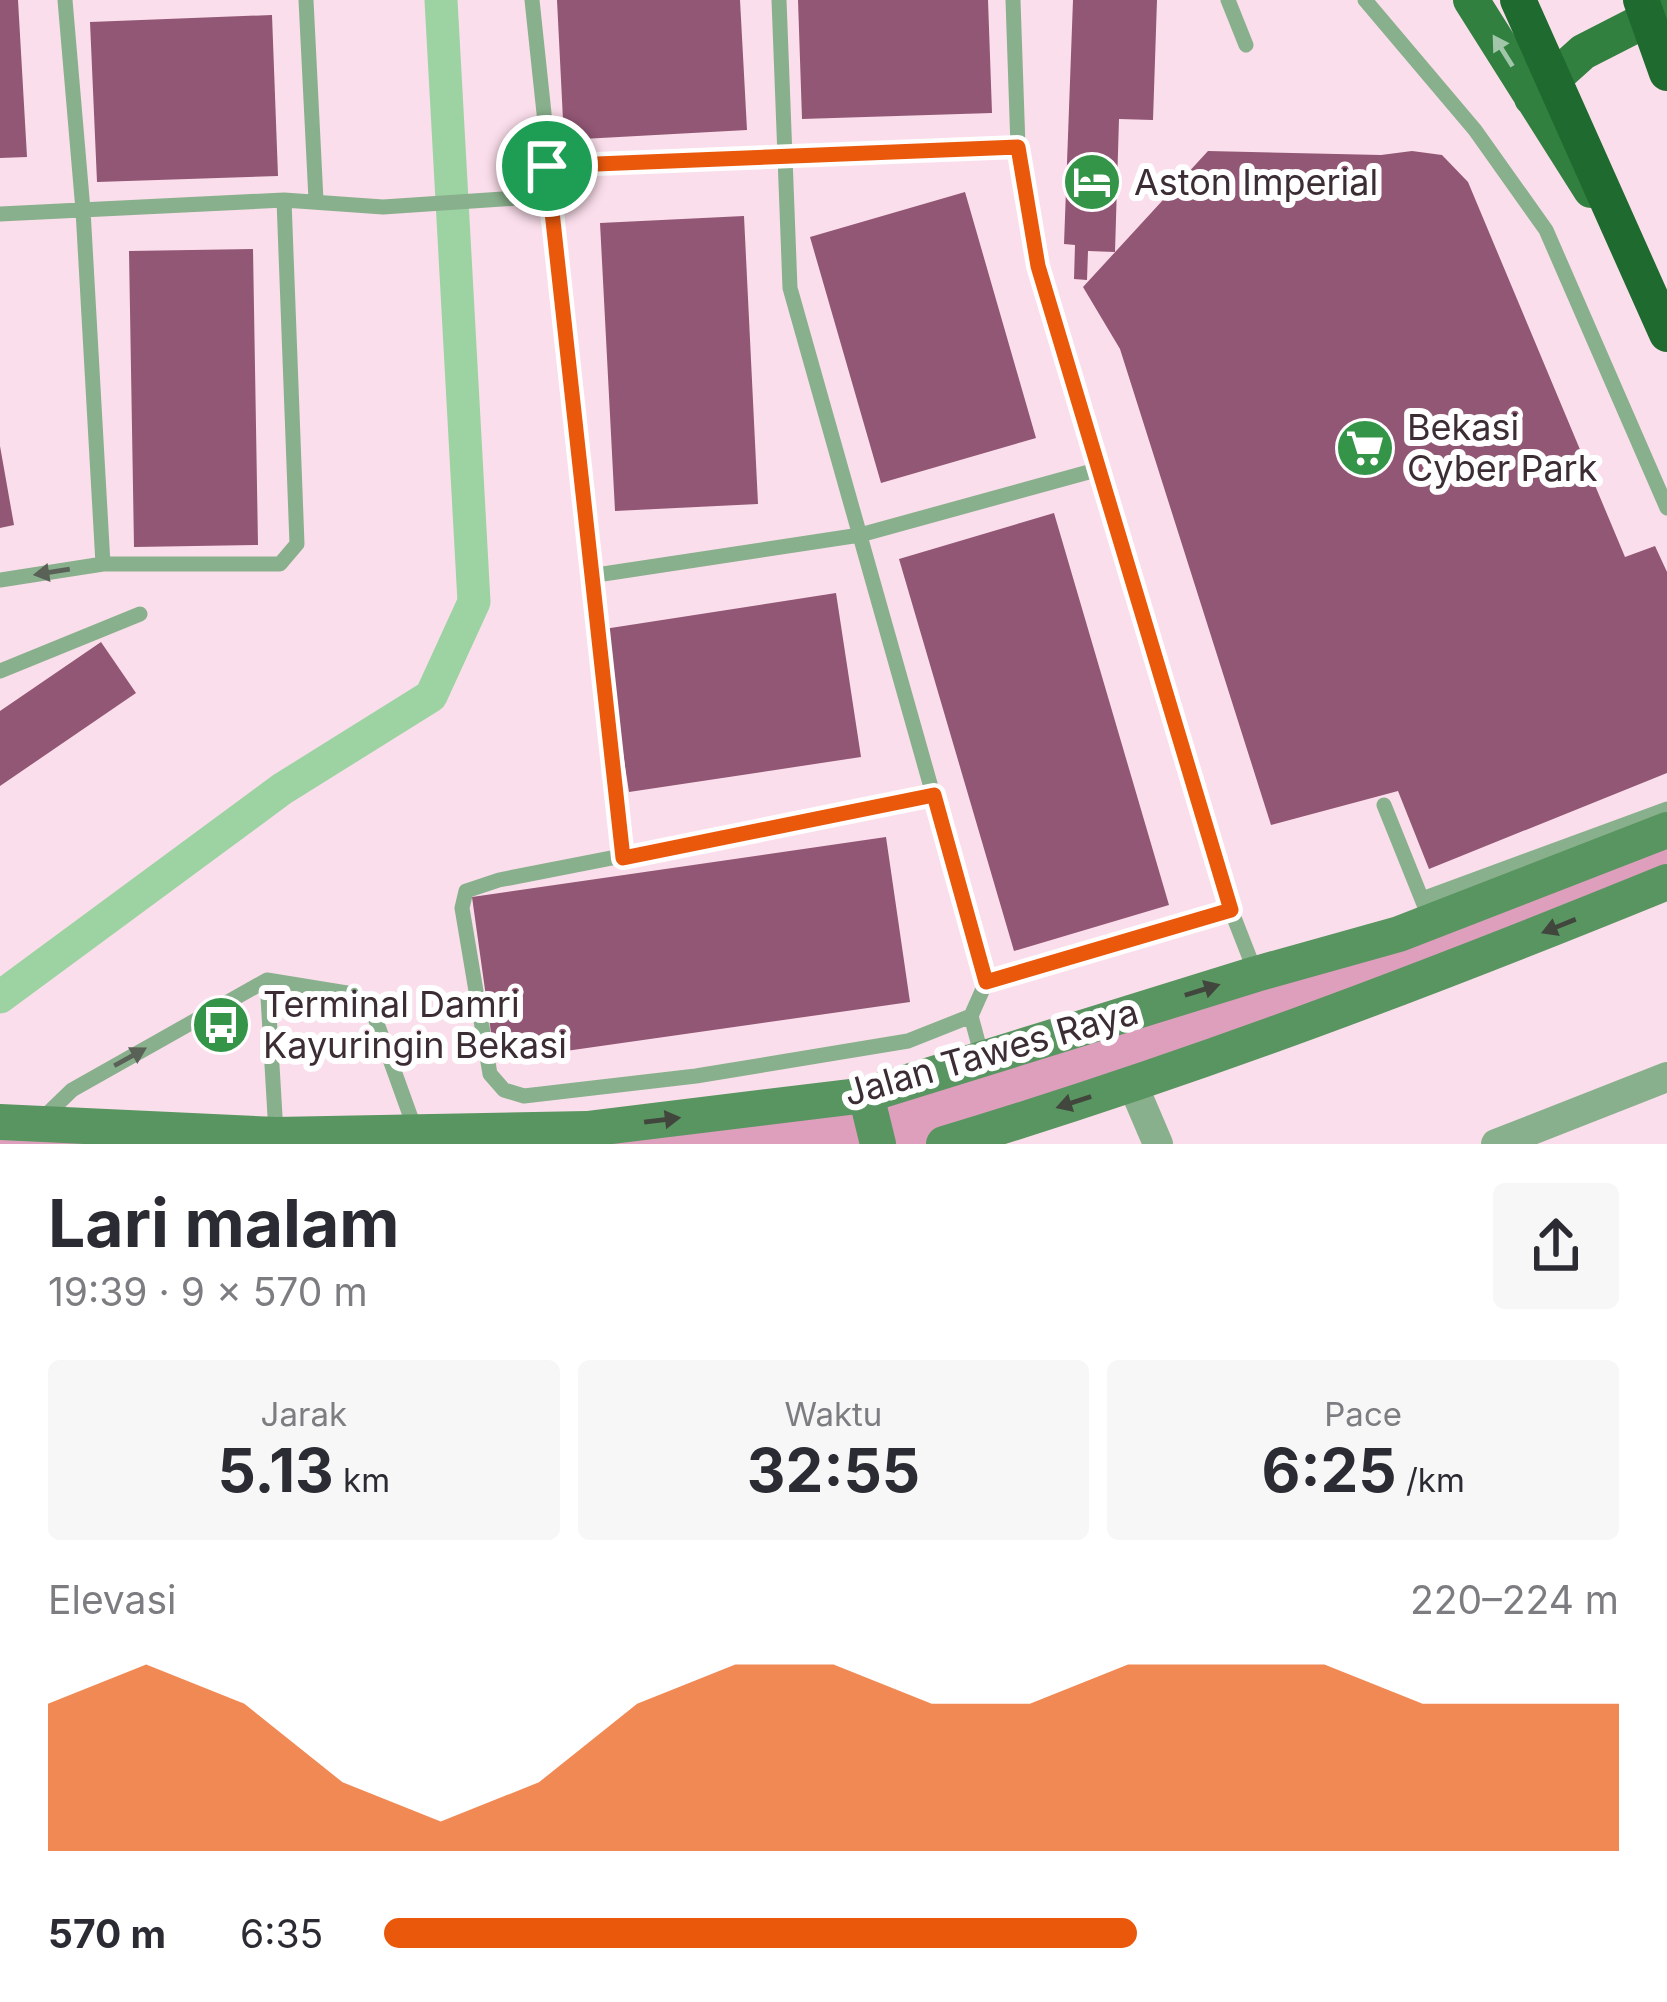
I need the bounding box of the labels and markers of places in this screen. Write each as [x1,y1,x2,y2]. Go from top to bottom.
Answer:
pin [496,115,598,217]
hotel icon: Aston Imperial [1061,151,1123,213]
place label: Aston Imperial [1134,160,1378,204]
place label: Bekasi Cyber Park [1407,405,1598,490]
supermarket icon: Bekasi Cyber Park [1334,417,1396,479]
place label: Terminal Damri Kayuringin Bekasi [263,982,567,1067]
bus stop icon: Terminal Damri Kayuringin Bekasi [190,994,252,1056]

